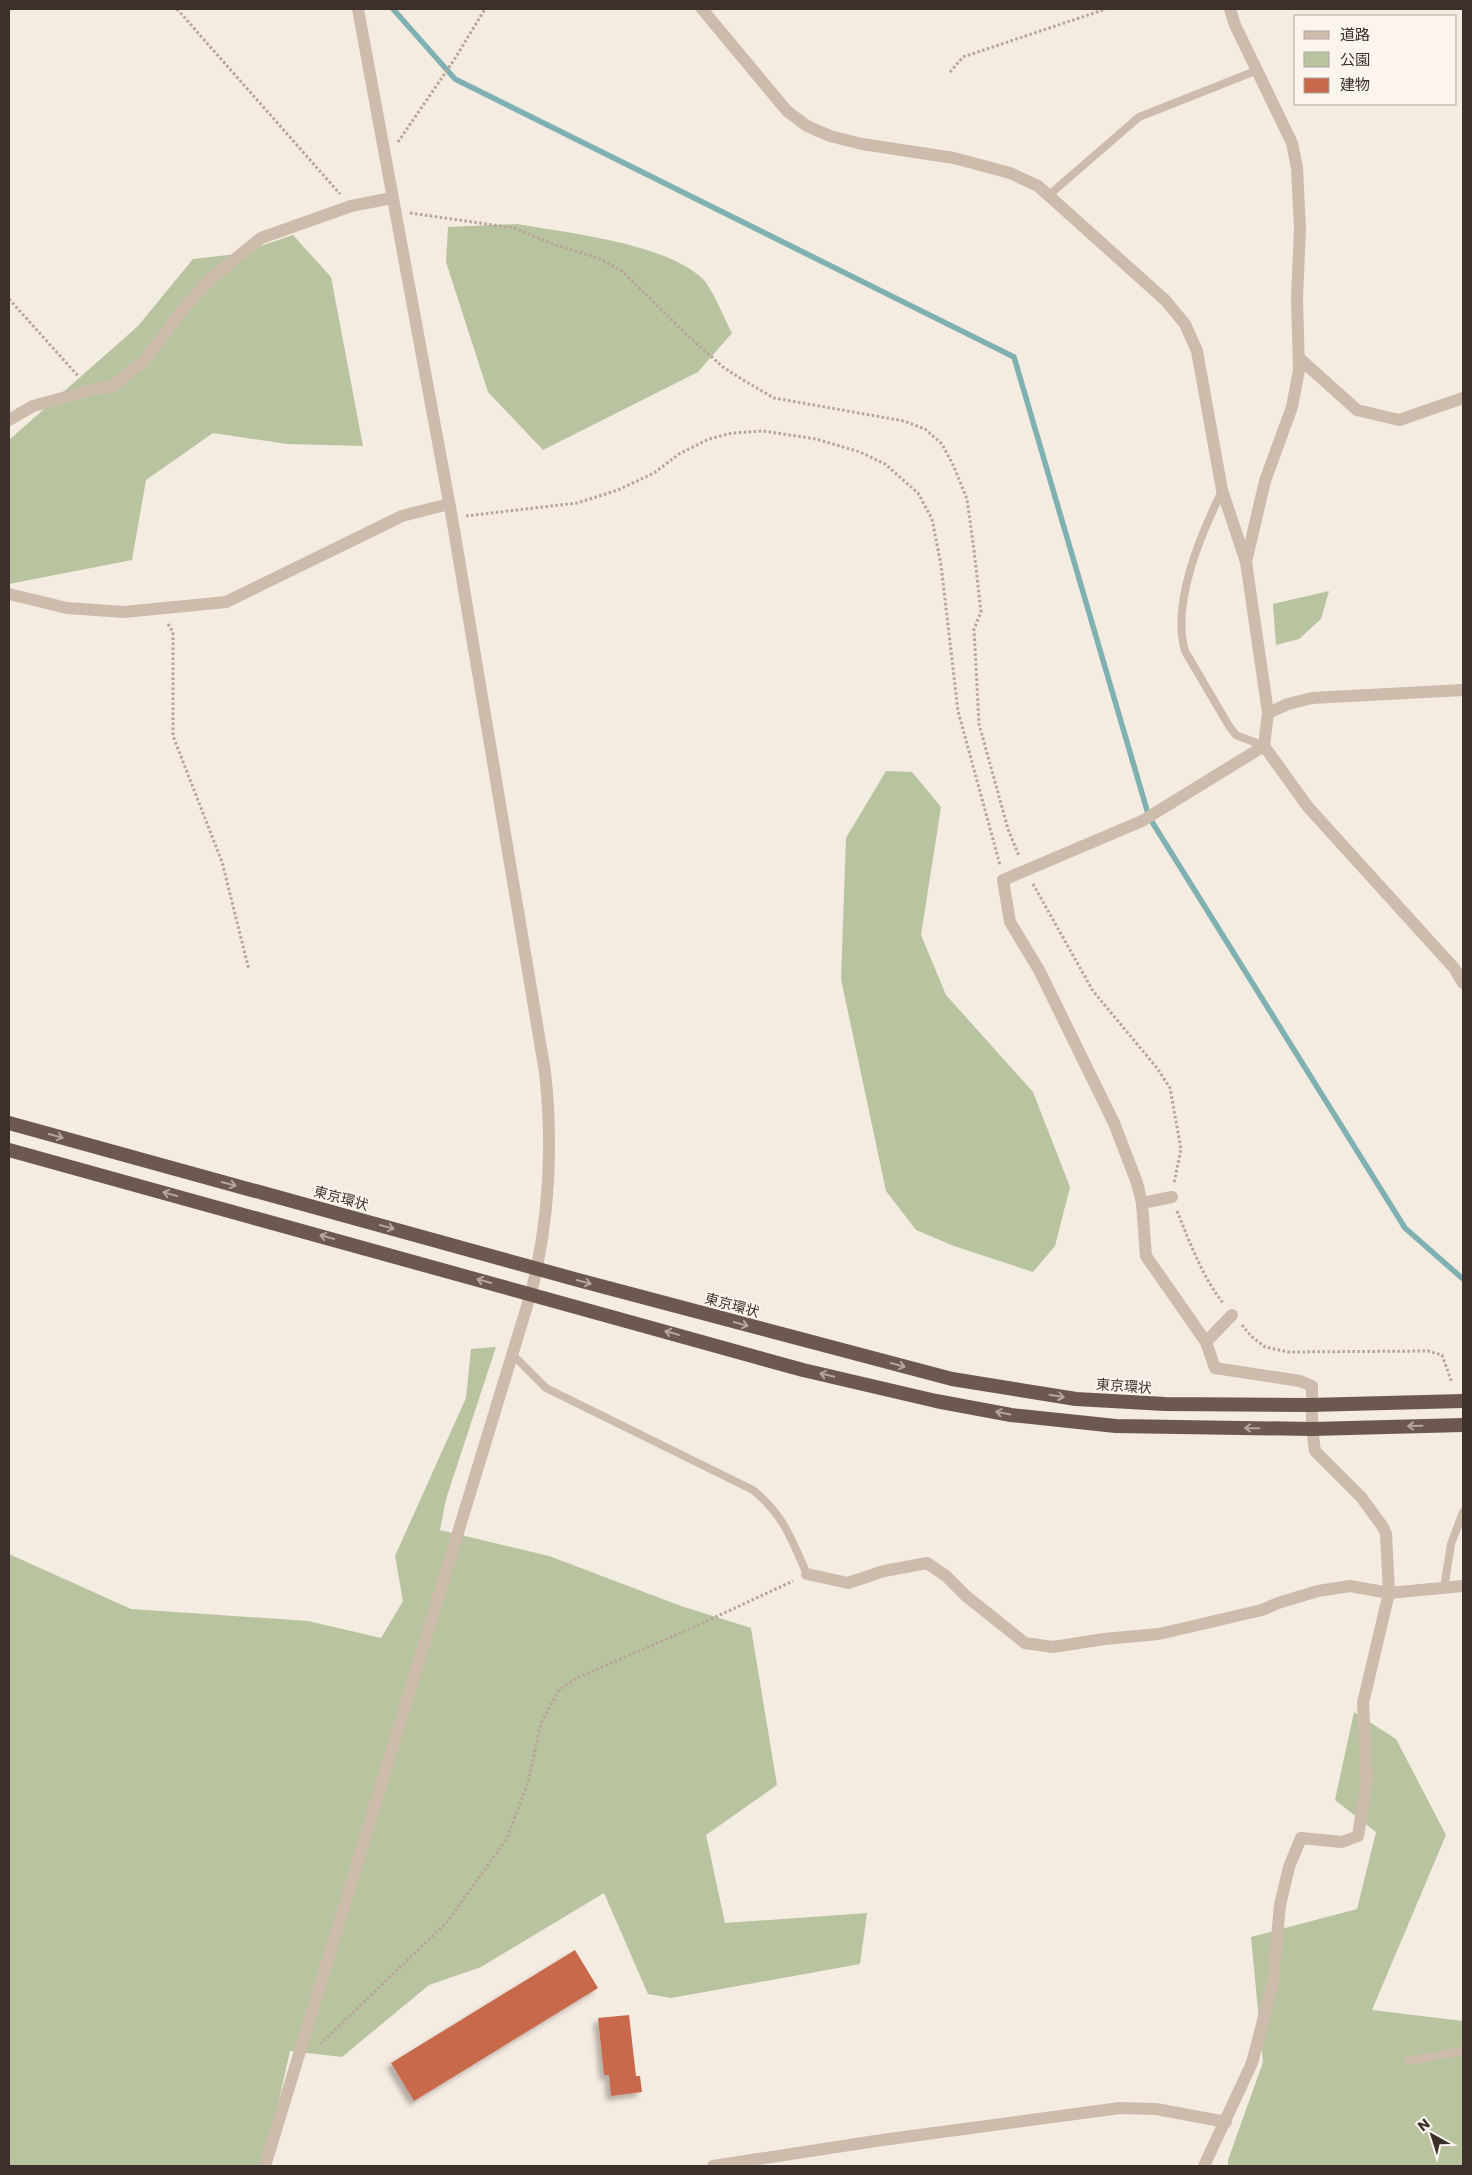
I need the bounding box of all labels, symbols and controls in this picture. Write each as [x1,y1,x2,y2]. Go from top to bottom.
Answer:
legend [1294,15,1457,105]
text: 道路 [1340,24,1370,45]
text: 公園 [1340,49,1370,70]
text: 建物 [1340,74,1370,95]
one-way arrow [47,1132,63,1142]
one-way arrow [221,1180,237,1189]
street label: 東京環状 [311,1181,371,1215]
one-way arrow [163,1189,179,1198]
one-way arrow [379,1223,395,1233]
one-way arrow [319,1232,335,1241]
one-way arrow [476,1275,492,1285]
one-way arrow [576,1277,592,1287]
street label: 東京環状 [702,1288,762,1322]
one-way arrow [732,1320,748,1329]
one-way arrow [664,1328,680,1337]
one-way arrow [890,1361,906,1371]
one-way arrow [819,1370,835,1379]
street label: 東京環状 [1095,1374,1153,1398]
one-way arrow [1049,1391,1065,1401]
one-way arrow [995,1408,1011,1418]
one-way arrow [1407,1421,1423,1431]
one-way arrow [1244,1423,1260,1433]
north arrow [1407,2110,1457,2160]
text: N [1413,2114,1434,2136]

